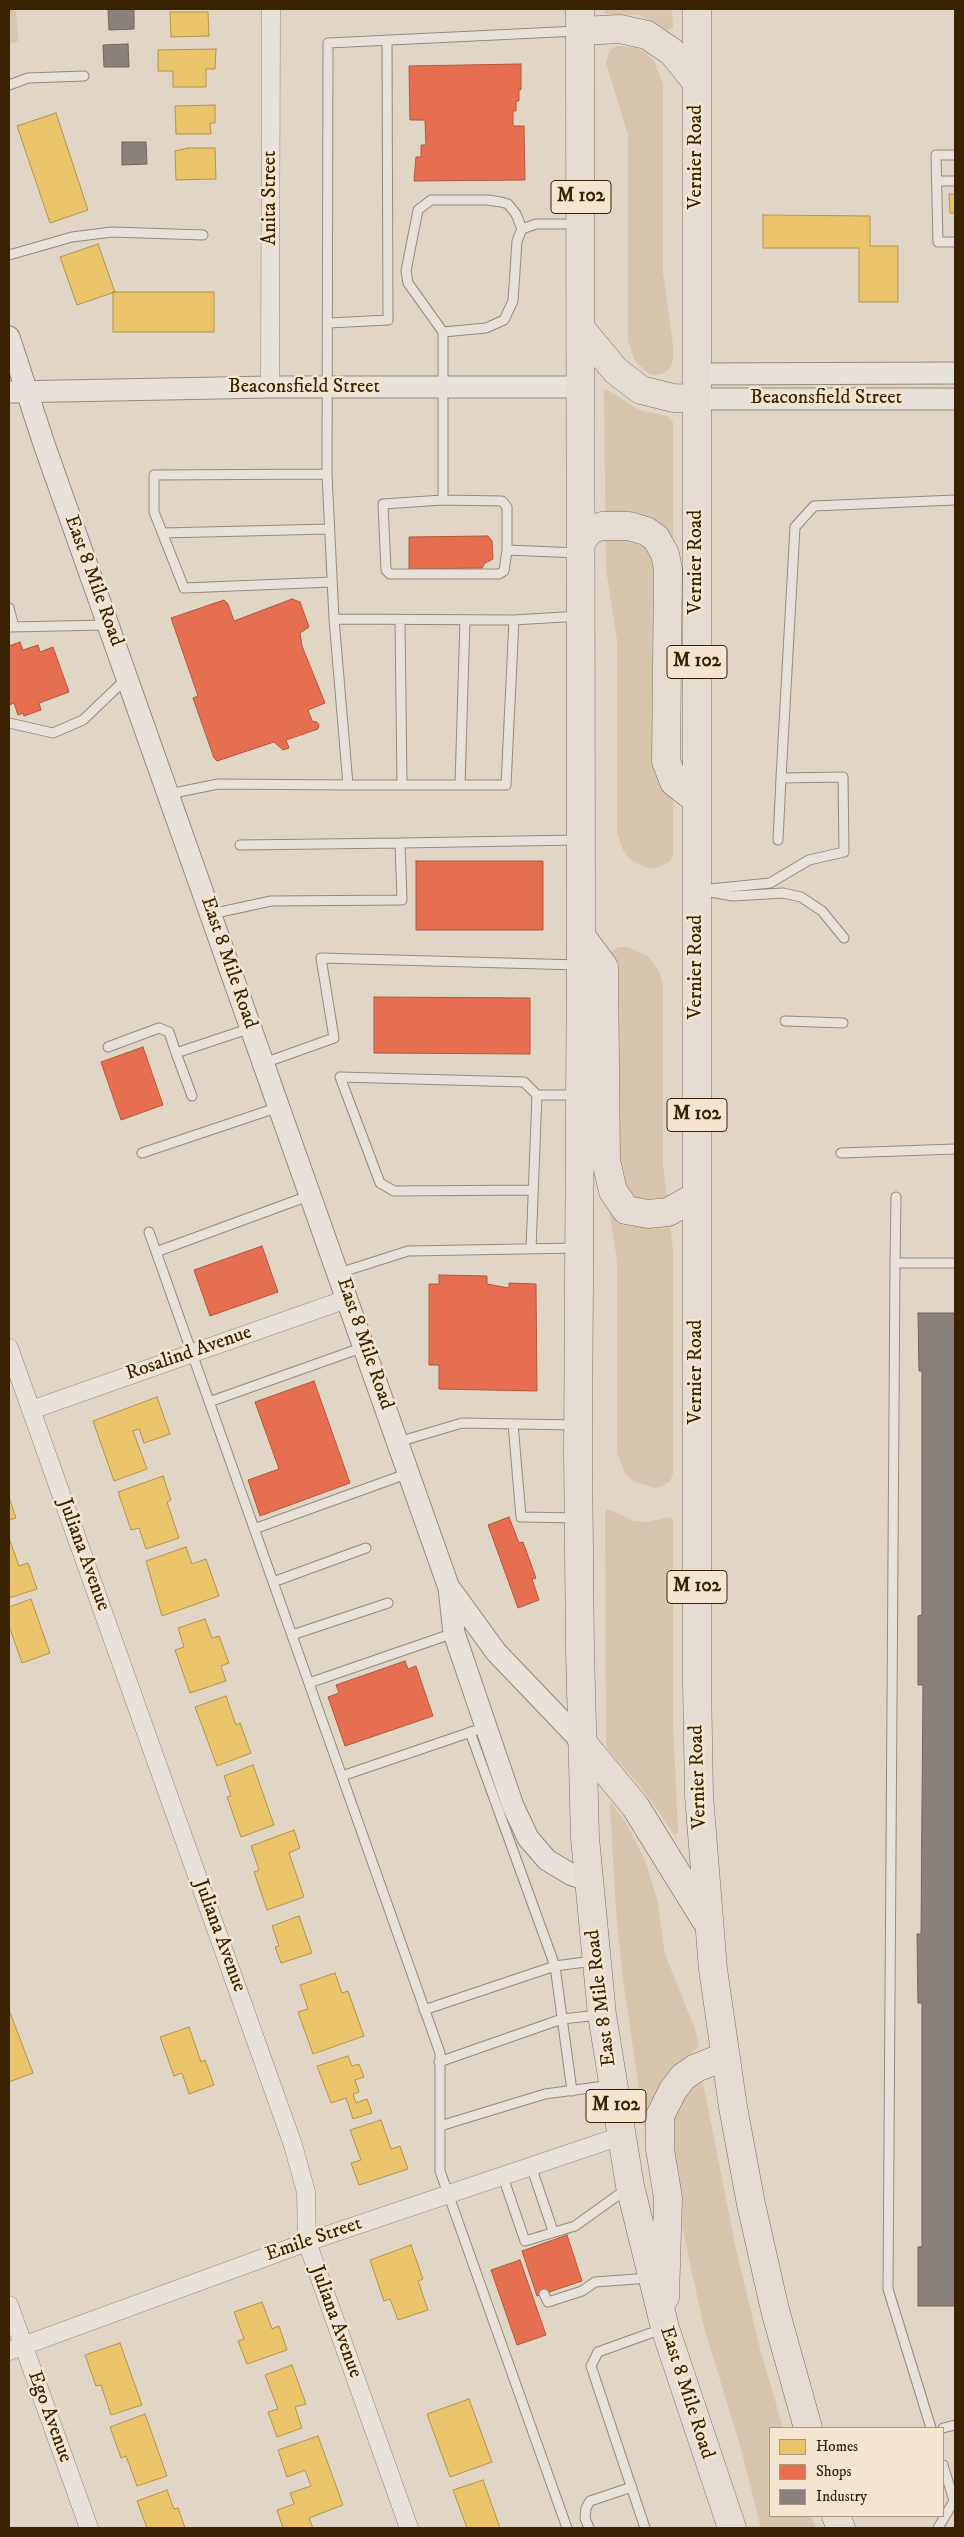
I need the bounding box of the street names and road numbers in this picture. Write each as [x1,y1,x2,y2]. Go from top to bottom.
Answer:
street label: Vernier Road [685,105,709,209]
street label: Anita Street [259,151,283,245]
road number: M 102 [551,180,611,213]
street label: Beaconsfield Street [228,376,380,400]
street label: Beaconsfield Street [750,387,902,411]
street label: Vernier Road [685,510,709,614]
street label: East 8 Mile Road [58,512,128,650]
road number: M 102 [667,646,727,679]
street label: East 8 Mile Road [194,894,262,1032]
street label: Vernier Road [685,915,709,1019]
road number: M 102 [667,1098,727,1132]
street label: East 8 Mile Road [330,1275,398,1413]
street label: Vernier Road [685,1320,709,1424]
street label: Rosalind Avenue [123,1321,255,1387]
street label: Juliana Avenue [52,1496,114,1614]
road number: M 102 [667,1570,727,1604]
street label: Vernier Road [685,1724,713,1830]
street label: Juliana Avenue [188,1877,250,1995]
street label: East 8 Mile Road [582,1928,622,2068]
road number: M 102 [586,2090,646,2122]
street label: Emile Street [263,2212,365,2268]
street label: Juliana Avenue [304,2263,366,2381]
street label: East 8 Mile Road [653,2324,719,2462]
street label: Ego Avenue [21,2368,77,2466]

